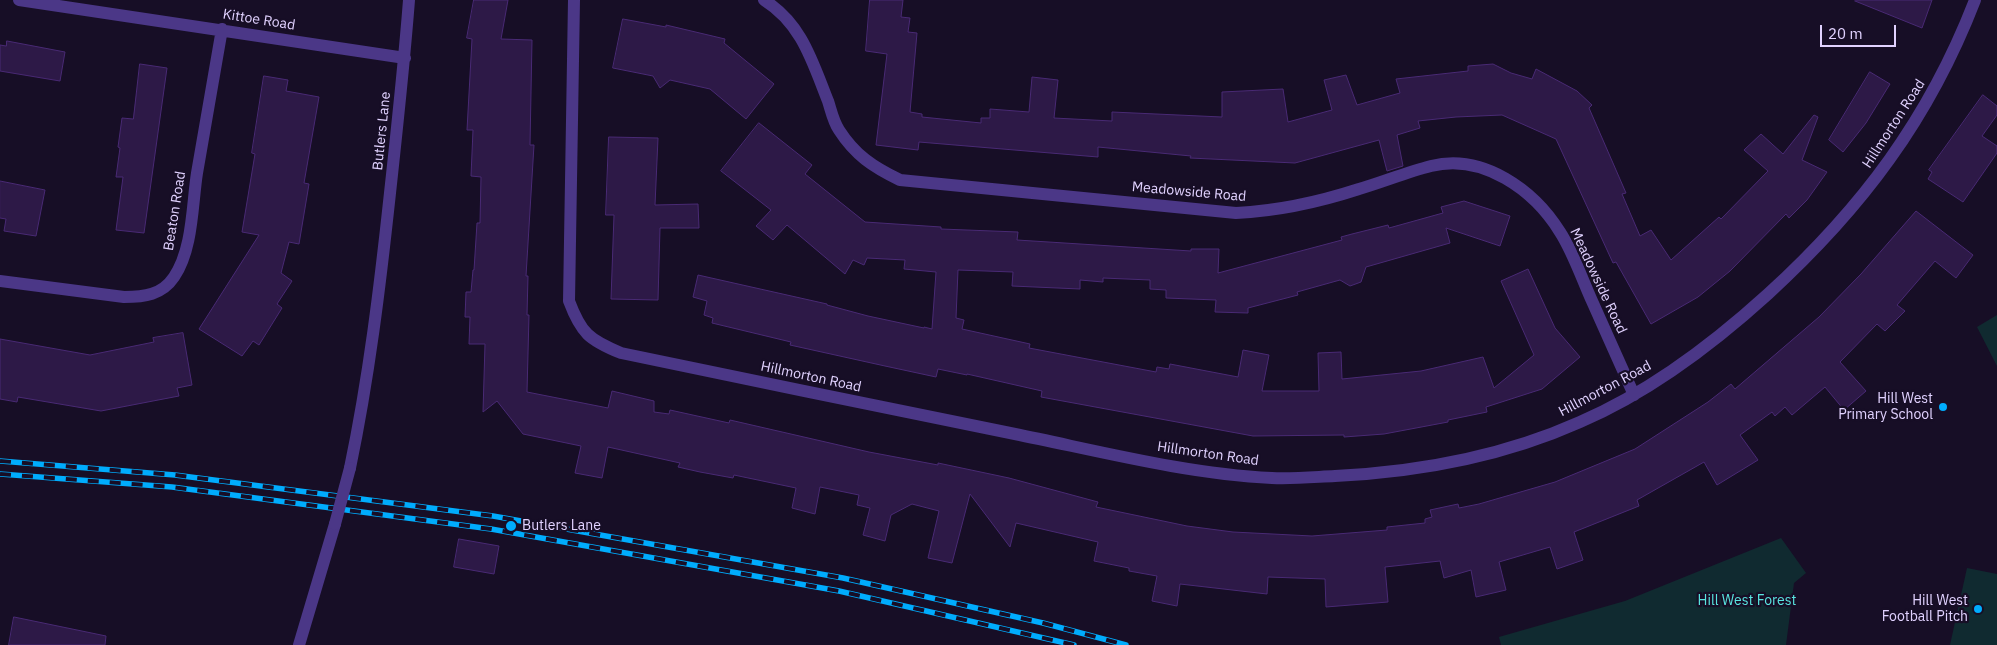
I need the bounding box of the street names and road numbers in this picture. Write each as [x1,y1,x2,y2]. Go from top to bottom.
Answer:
street label: Kittoe Road [222,6,296,34]
street label: Hillmorton Road [1859,77,1929,171]
street label: Butlers Lane [370,91,394,171]
street label: Beaton Road [160,170,190,252]
street label: Meadowside Road [1131,179,1247,205]
street label: Meadowside Road [1566,225,1630,337]
street label: Hillmorton Road [759,358,863,396]
street label: Hillmorton Road [1556,358,1654,420]
street label: Hillmorton Road [1156,439,1260,469]

